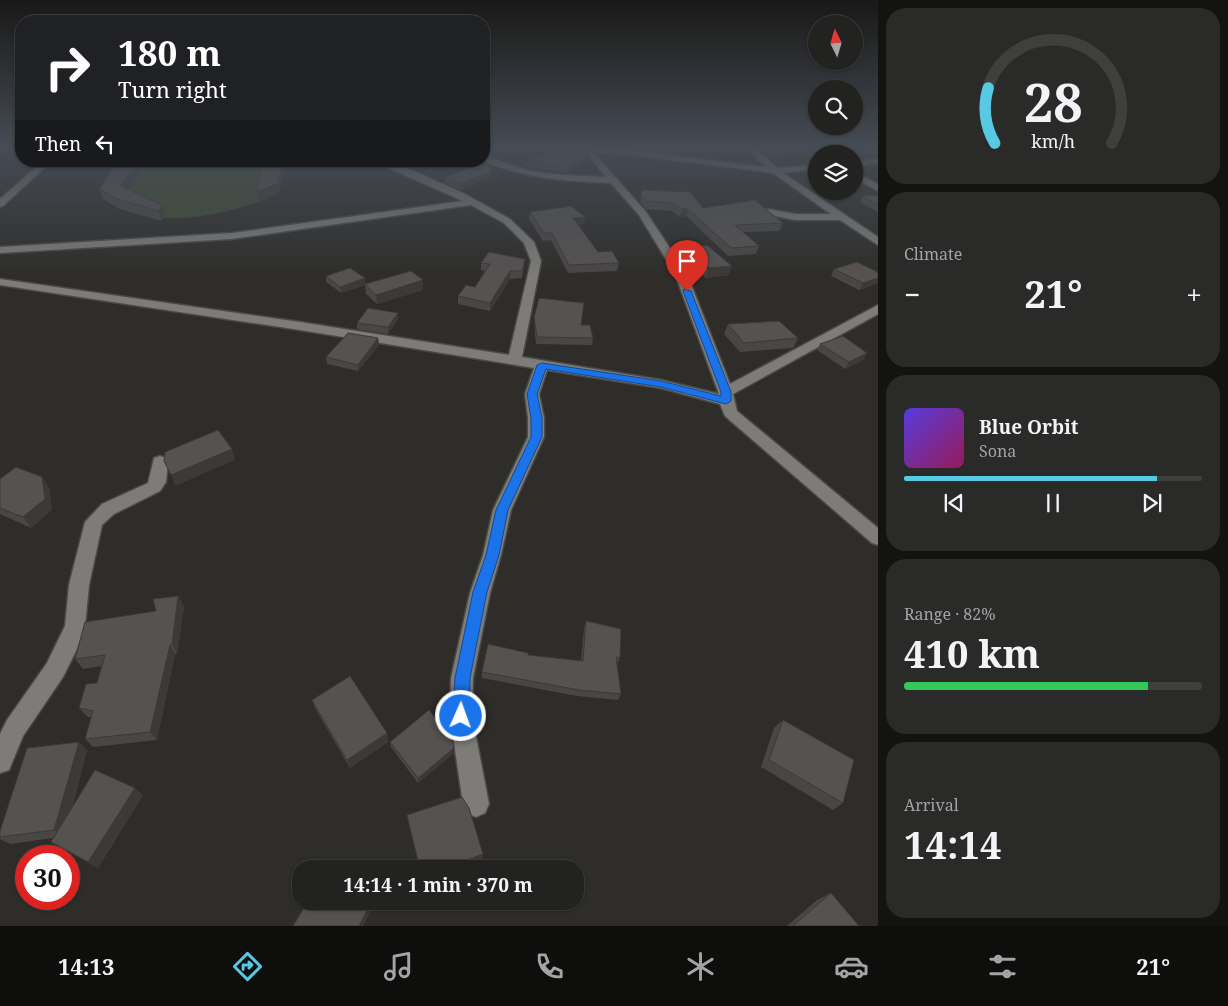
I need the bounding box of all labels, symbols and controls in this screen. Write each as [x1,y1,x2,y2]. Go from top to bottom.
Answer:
north arrow [808,15,862,70]
map controls [808,15,863,200]
text: 180 m [118,29,221,76]
icon: right [35,35,100,100]
text: 28 [1024,66,1082,137]
text: Turn right [118,74,227,104]
button: search [808,80,863,135]
text: km/h [1031,129,1075,153]
icon: left [91,130,119,158]
text: Then [35,131,81,157]
button: layers [808,145,863,200]
pin [666,240,708,291]
text: Climate [904,243,962,265]
icon: arrive [673,247,701,275]
text: 21° [1024,267,1082,319]
text: − [904,275,920,313]
text: + [1186,275,1202,313]
text: Blue Orbit [979,414,1079,440]
text: Sona [979,440,1016,462]
icon: previous [940,489,968,517]
icon: pause [1039,489,1067,517]
icon: next [1138,489,1166,517]
text: Range · 82% [904,603,996,625]
text: 410 km [904,627,1040,679]
position arrow [434,689,486,741]
text: Arrival [904,794,959,816]
text: 14:14 [904,818,1001,870]
speed limit sign: 30 [15,845,80,910]
text: 14:14 · 1 min · 370 m [343,872,533,898]
icon: directions [230,949,265,984]
icon: music [381,949,416,984]
icon: phone [532,949,567,984]
icon: climate [683,949,718,984]
icon: car [834,949,869,984]
icon: filters [985,949,1020,984]
text: 14:13 [58,951,114,981]
text: 21° [1136,951,1170,981]

